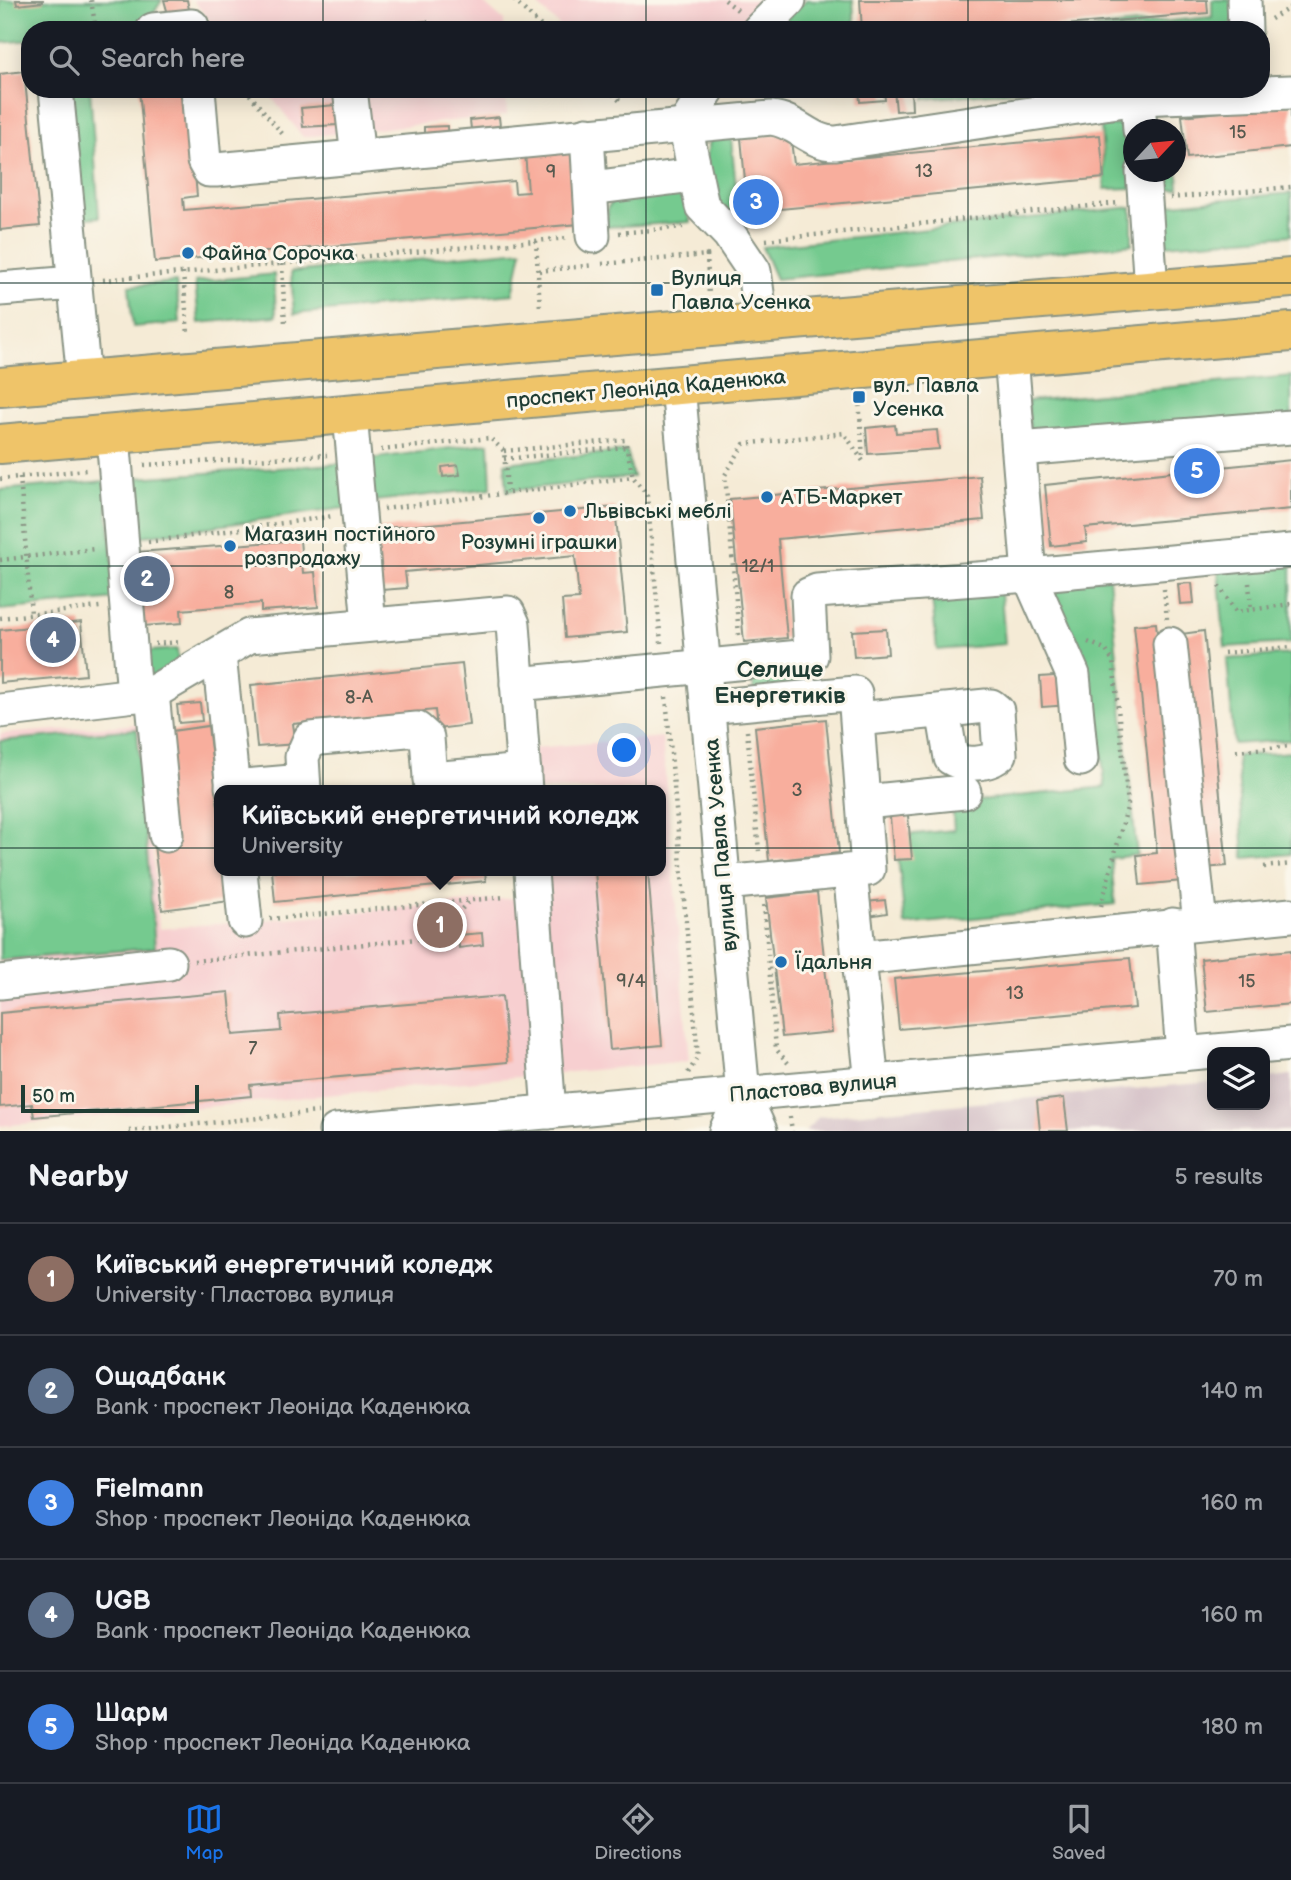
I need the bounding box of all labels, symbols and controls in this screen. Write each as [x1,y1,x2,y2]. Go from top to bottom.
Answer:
search box [21,21,1270,98]
icon: search [45,41,83,79]
text: Search here [101,44,245,75]
north arrow [1123,119,1186,182]
house number: 15 [1229,122,1247,143]
house number: 13 [915,161,933,182]
house number: 9 [546,162,556,183]
pin: 3 [733,176,779,228]
place label: Файна Сорочка [202,241,355,266]
marker: Файна Сорочка [180,245,196,261]
place label: Вулиця Павла Усенка [671,266,812,315]
marker: Вулиця Павла Усенка [649,282,665,298]
street label: проспект Леоніда Каденюка [505,364,788,414]
place label: вул. Павла Усенка [873,373,979,422]
marker: вул. Павла Усенка [851,389,867,405]
pin: 5 [1174,445,1220,497]
place label: АТБ-Маркет [780,485,903,510]
marker: АТБ-Маркет [759,489,775,505]
place label: Львівські меблі [583,499,732,524]
marker: Львівські меблі [562,503,578,519]
marker: Розумні іграшки [531,510,547,526]
place label: Магазин постійного розпродажу [244,522,435,571]
place label: Розумні іграшки [460,530,618,555]
marker: Магазин постійного розпродажу [222,538,238,554]
pin: 2 [124,553,170,605]
house number: 12/1 [742,556,774,577]
house number: 8 [224,582,234,603]
pin: 4 [30,614,76,666]
district label: Селище Енергетиків [714,656,846,710]
house number: 8-А [345,687,373,708]
your location [607,733,641,767]
street label: вулиця Павла Усенка [699,737,743,953]
house number: 3 [791,780,803,801]
popup [214,785,666,876]
text: Київський енергетичний коледж [241,801,639,832]
text: University [241,832,343,860]
pin: 1 [417,899,463,951]
place label: Їдальня [794,950,872,975]
marker: Їдальня [773,954,789,970]
house number: 9/4 [616,971,646,992]
house number: 15 [1238,971,1256,992]
house number: 13 [1006,983,1024,1004]
house number: 7 [249,1038,258,1059]
map controls [1207,1047,1270,1110]
button: layers [1207,1047,1270,1110]
street label: Пластова вулиця [728,1068,898,1108]
scale bar [21,1082,200,1114]
text: 50 m [32,1085,75,1108]
text: Nearby [28,1159,128,1195]
text: 5 results [1175,1163,1263,1191]
text: Київський енергетичний коледж [95,1250,492,1281]
text: 1 [46,1265,56,1293]
text: 70 m [1213,1265,1263,1293]
text: University · Пластова вулиця [95,1281,394,1309]
text: Ощадбанк [95,1362,226,1393]
text: 2 [44,1377,58,1405]
text: 140 m [1201,1377,1263,1405]
text: Bank · проспект Леоніда Каденюка [95,1393,471,1421]
text: Fielmann [95,1474,204,1505]
text: 3 [44,1489,58,1517]
text: 160 m [1201,1489,1263,1517]
text: Shop · проспект Леоніда Каденюка [95,1505,471,1533]
text: UGB [95,1586,151,1617]
text: 4 [44,1601,58,1629]
text: 160 m [1201,1601,1263,1629]
text: Bank · проспект Леоніда Каденюка [95,1617,471,1645]
text: Шарм [95,1698,168,1729]
text: 5 [44,1713,58,1741]
text: 180 m [1202,1713,1263,1741]
text: Shop · проспект Леоніда Каденюка [95,1729,471,1757]
tab: Map [185,1800,224,1865]
tab: Directions [594,1800,682,1865]
tab: Saved [1052,1800,1106,1865]

